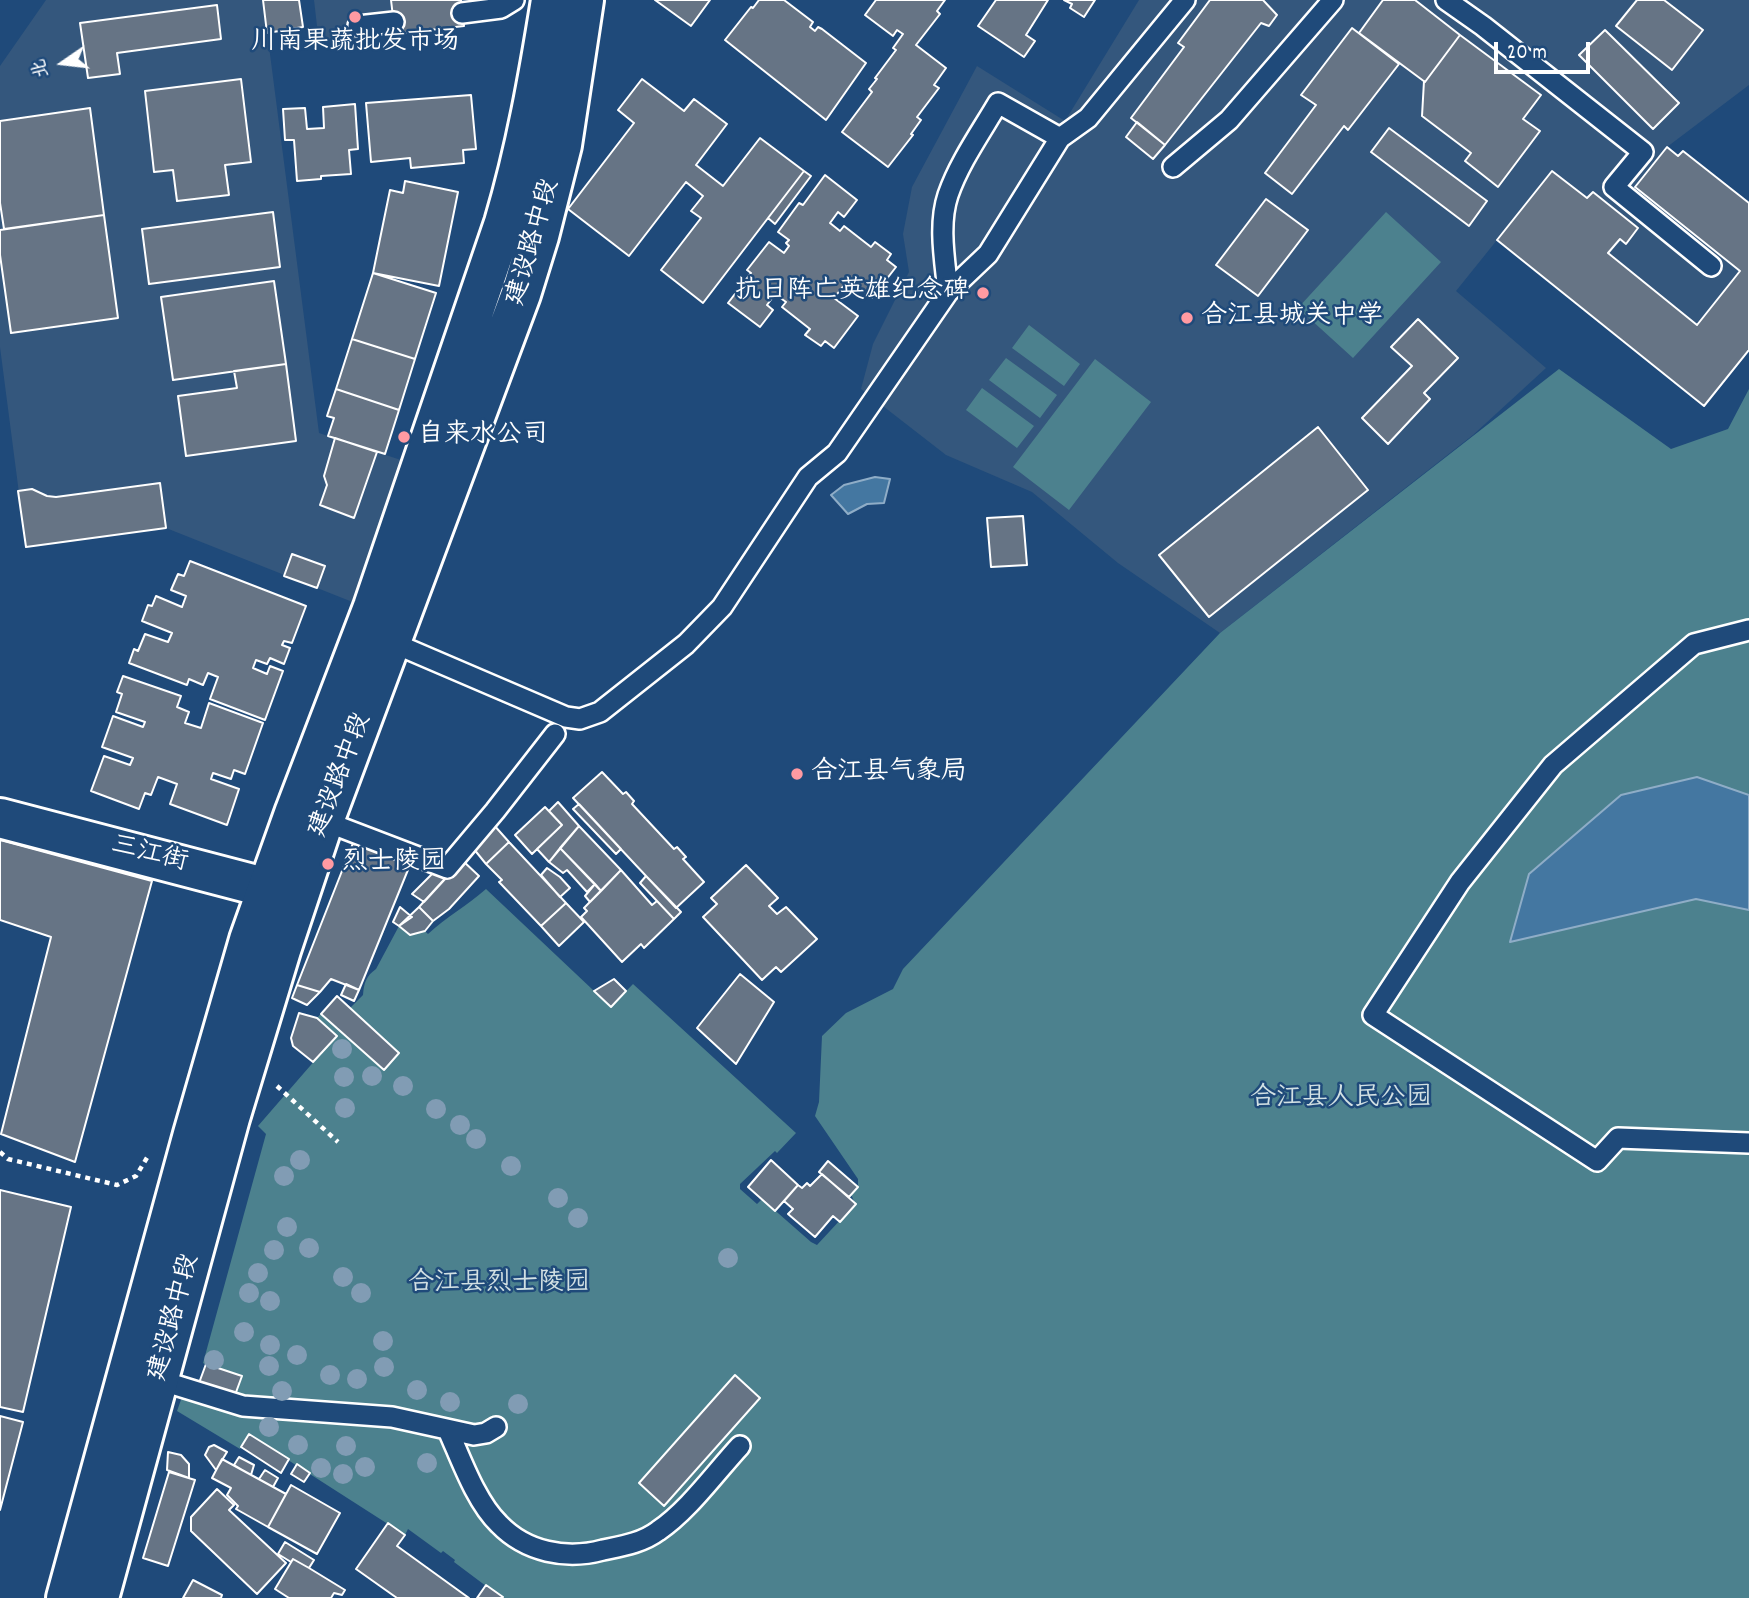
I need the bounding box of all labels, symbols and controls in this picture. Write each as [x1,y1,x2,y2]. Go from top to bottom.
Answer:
marker: 川南果蔬批发市场 [347,9,363,25]
north arrow [28,28,98,98]
place label: 川南果蔬批发市场 [251,28,459,60]
scale bar [1497,28,1593,72]
text: 20 m [1507,39,1547,69]
text: 北 [27,56,58,81]
street label: 建设路中段 [502,176,568,310]
place label: 抗日阵亡英雄纪念碑 [735,277,969,309]
marker: 抗日阵亡英雄纪念碑 [975,285,991,301]
place label: 合江县城关中学 [1201,302,1383,334]
marker: 合江县城关中学 [1179,310,1195,326]
place label: 自来水公司 [418,421,548,453]
marker: 自来水公司 [396,429,412,445]
street label: 建设路中段 [304,710,380,842]
place label: 合江县气象局 [811,758,967,790]
marker: 合江县气象局 [789,766,805,782]
street label: 三江街 [107,831,191,881]
place label: 烈士陵园 [342,848,446,880]
marker: 烈士陵园 [320,856,336,872]
park label: 合江县人民公园 [1250,1084,1432,1116]
street label: 建设路中段 [144,1251,208,1385]
park label: 合江县烈士陵园 [408,1269,590,1301]

